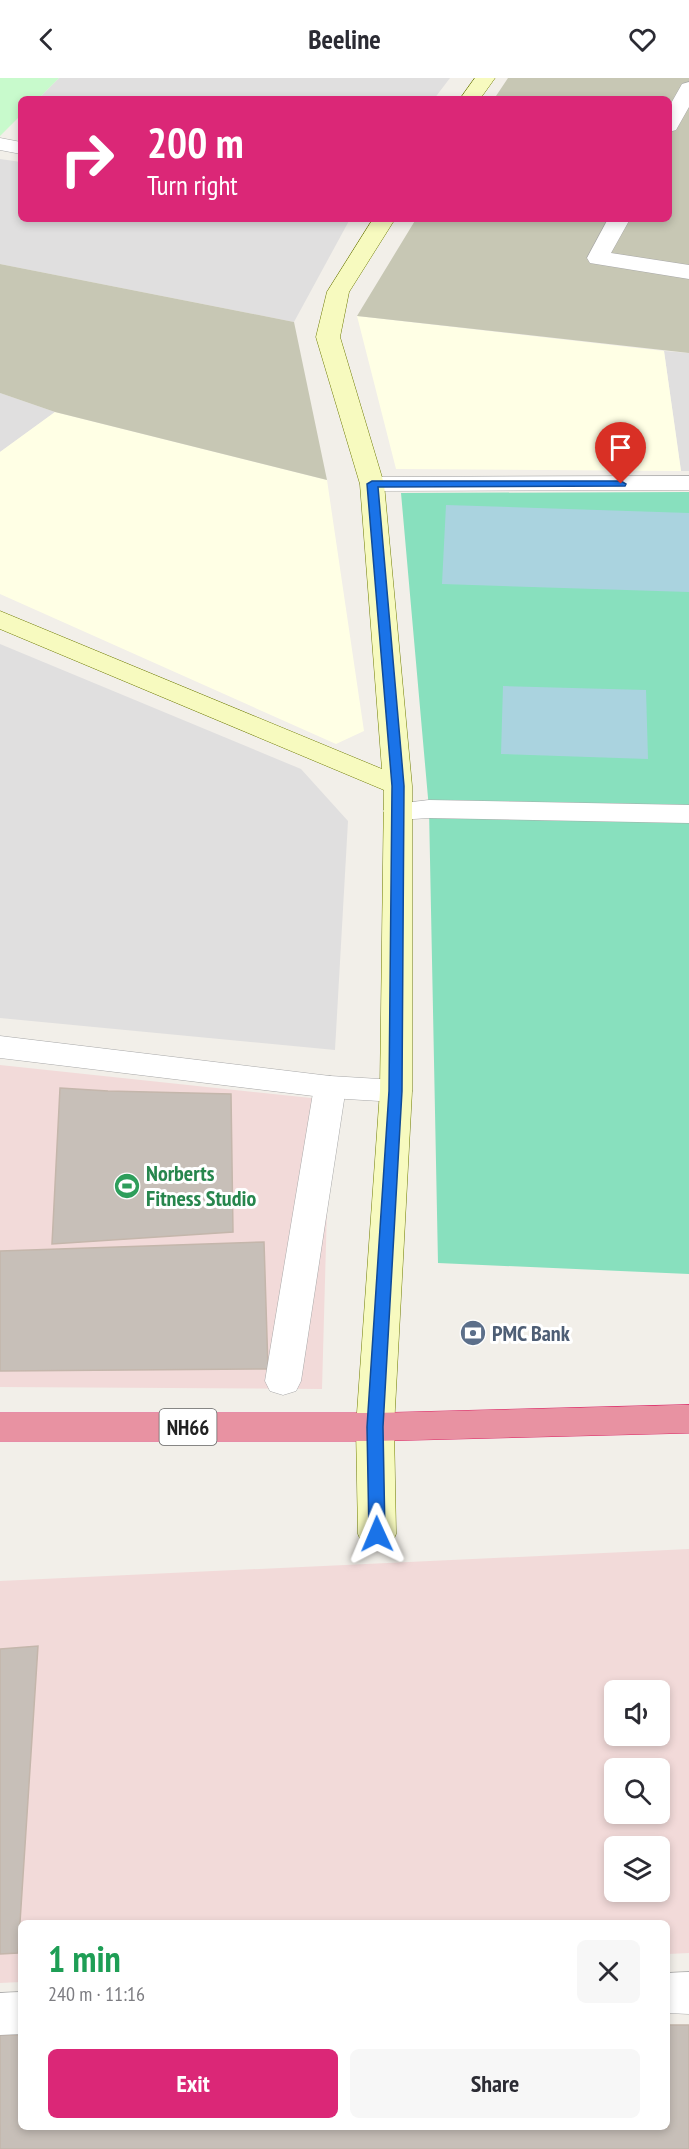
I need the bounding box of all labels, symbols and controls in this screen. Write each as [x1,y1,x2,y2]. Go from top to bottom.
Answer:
text: Beeline [308,22,381,56]
icon: back [30,23,63,56]
icon: heart [626,23,659,56]
text: 200 m [147,115,244,170]
icon: right [48,120,126,198]
text: Turn right [147,168,238,202]
pin [595,422,646,484]
icon: arrive [604,431,637,464]
place label: Norberts Fitness Studio [146,1159,256,1212]
sports icon: Norberts Fitness Studio [112,1171,142,1201]
bank icon: PMC Bank [458,1318,488,1348]
place label: PMC Bank [492,1319,571,1347]
road number: NH66 [160,1409,216,1445]
position arrow [345,1502,409,1566]
map controls [604,1680,670,1902]
button: sound [604,1680,670,1746]
button: search [604,1758,670,1824]
button: layers [604,1836,670,1902]
text: 1 min [48,1935,121,1982]
button: close [577,1940,640,2003]
text: 240 m · 11:16 [48,1981,145,2007]
button: Exit [48,2049,338,2118]
button: Share [350,2049,640,2118]

